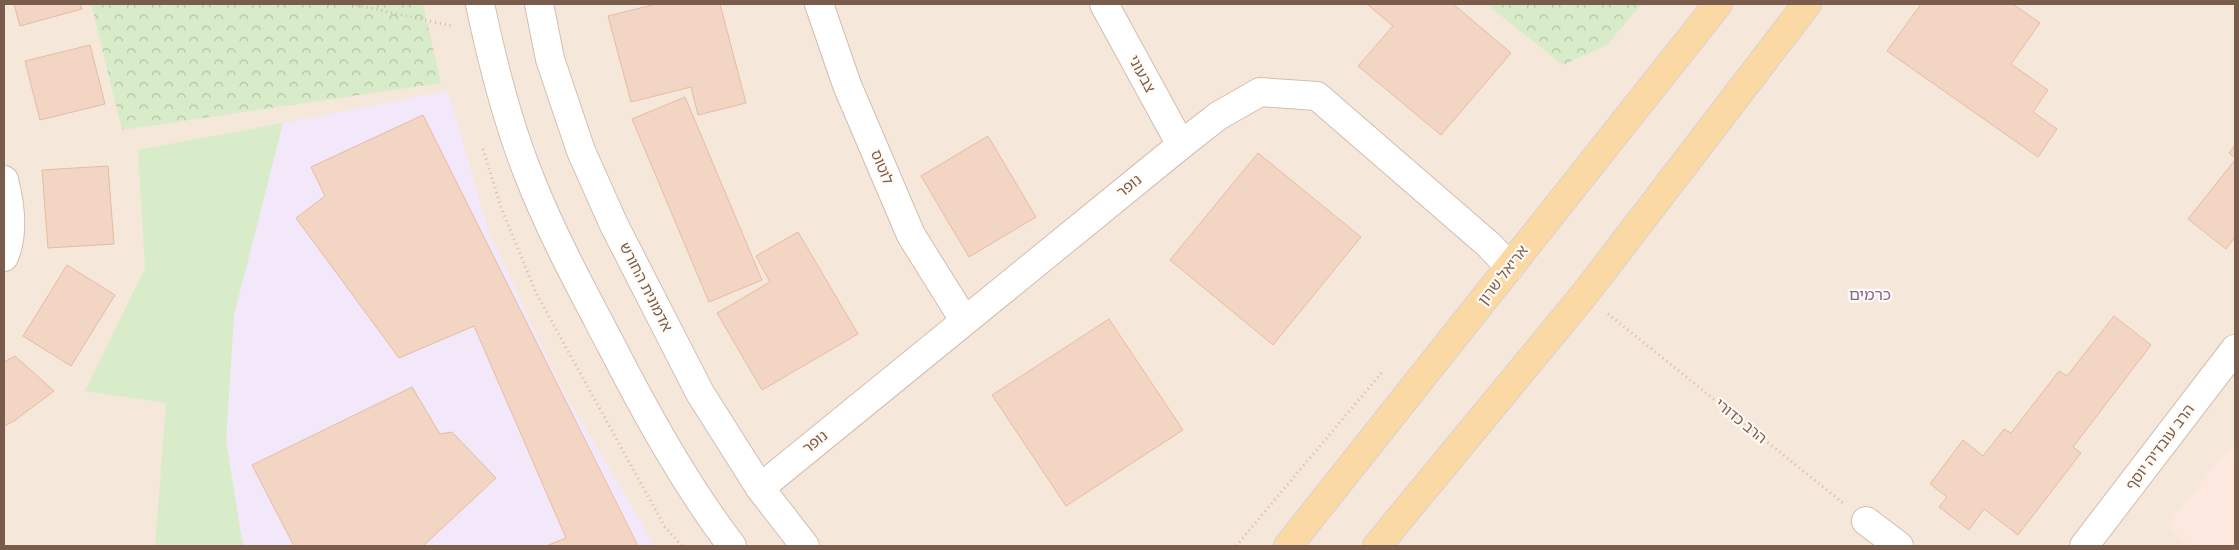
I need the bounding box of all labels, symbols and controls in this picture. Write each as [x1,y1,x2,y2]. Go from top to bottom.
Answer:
street label: צבעוני [1123,53,1158,97]
street label: לוטוס [865,147,896,188]
street label: נופר [1114,171,1146,203]
street label: אדמונית החורש [614,240,675,336]
street label: אריאל שרון [1475,242,1533,310]
district label: כרמים [1849,286,1891,306]
street label: הרב כדורי [1710,396,1770,449]
street label: הרב עובדיה יוסף [2123,401,2200,495]
street label: נופר [800,427,832,459]

